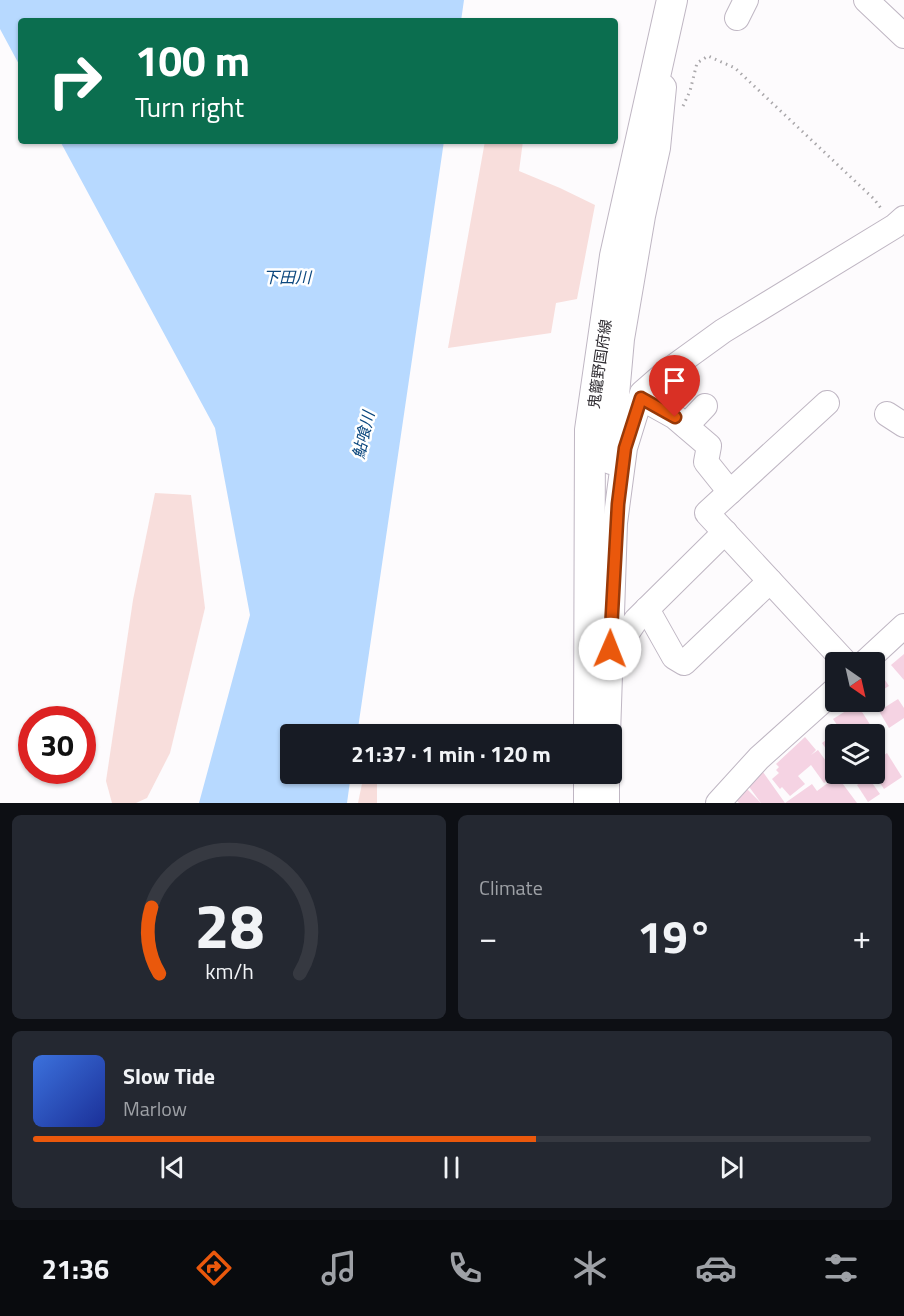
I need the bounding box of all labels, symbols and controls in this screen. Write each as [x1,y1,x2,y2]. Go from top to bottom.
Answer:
text: 100 m [135,28,250,92]
icon: right [36,42,114,120]
text: Turn right [135,86,244,127]
water label: 下田川 [263,265,313,289]
street label: 鬼籠野国府線 [582,318,617,410]
pin [649,355,700,417]
icon: arrive [658,364,691,397]
water label: 鮎喰川 [346,407,381,461]
position arrow [578,617,642,681]
north arrow [825,652,885,712]
map controls [825,652,885,784]
speed limit sign: 30 [18,706,96,784]
button: layers [825,724,885,784]
text: 21:37 · 1 min · 120 m [351,737,551,771]
text: Climate [479,872,543,903]
text: 28 [194,877,264,972]
text: 19° [637,902,713,970]
text: − [479,912,497,962]
text: + [853,912,871,962]
text: km/h [205,955,253,987]
text: Slow Tide [123,1059,215,1093]
text: Marlow [123,1093,187,1124]
icon: previous [156,1151,189,1184]
icon: pause [435,1151,468,1184]
icon: next [715,1151,748,1184]
icon: directions [193,1247,235,1289]
icon: music [318,1247,360,1289]
icon: phone [444,1247,486,1289]
icon: climate [569,1247,611,1289]
icon: car [695,1247,737,1289]
icon: filters [820,1247,862,1289]
text: 21:36 [42,1248,109,1289]

